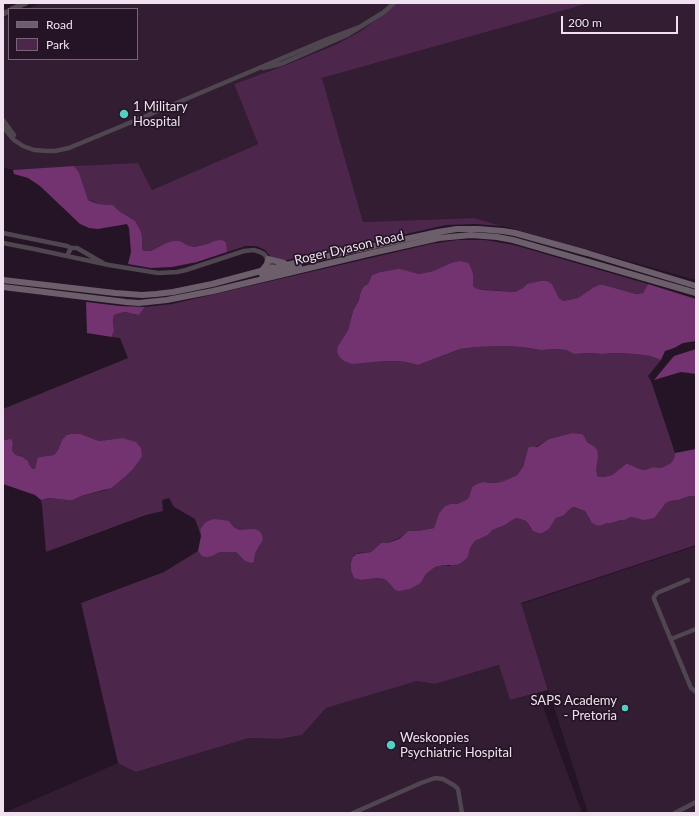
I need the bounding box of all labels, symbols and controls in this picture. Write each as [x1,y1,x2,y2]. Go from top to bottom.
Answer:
legend [8,8,138,60]
scale bar [563,8,680,34]
text: 200 m [568,15,602,30]
text: Road [46,17,73,32]
text: Park [46,37,69,52]
place label: 1 Military Hospital [133,99,188,130]
marker: 1 Military Hospital [118,108,130,120]
street label: Roger Dyason Road [293,228,405,268]
place label: SAPS Academy - Pretoria [530,693,617,724]
marker: SAPS Academy - Pretoria [620,703,630,713]
place label: Weskoppies Psychiatric Hospital [400,730,512,761]
marker: Weskoppies Psychiatric Hospital [385,739,397,751]

